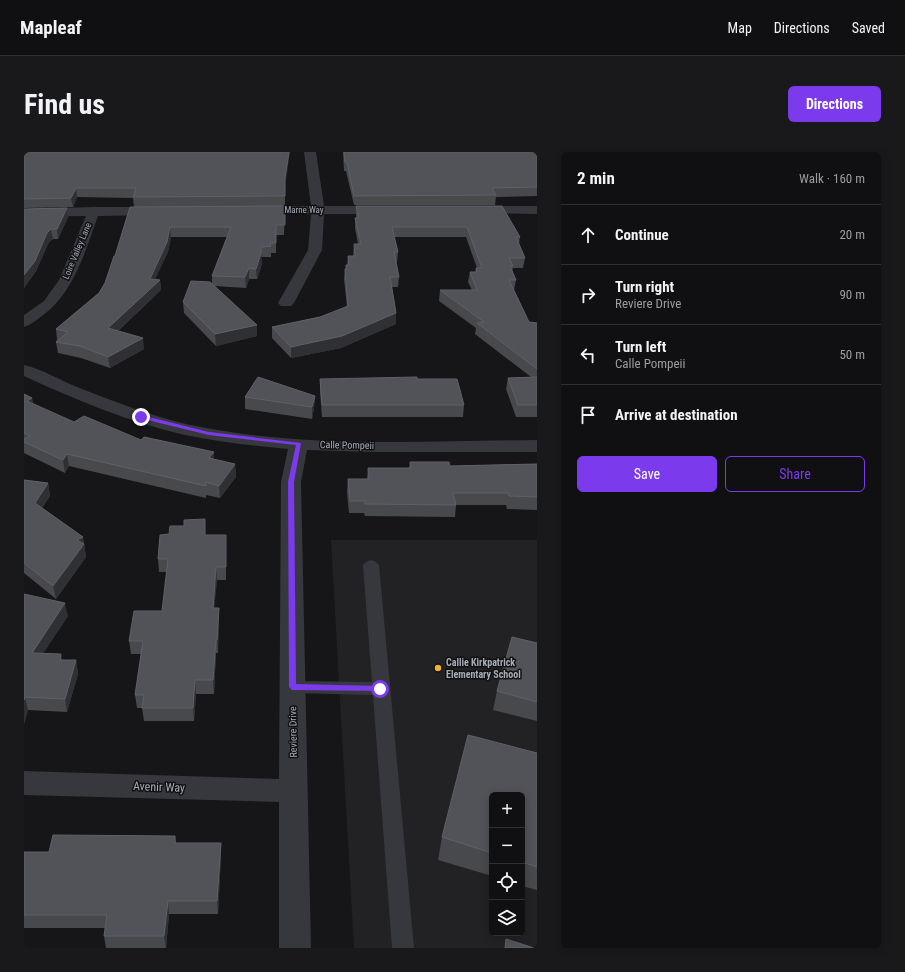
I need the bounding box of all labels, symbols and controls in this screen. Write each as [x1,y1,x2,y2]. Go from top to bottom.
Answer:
text: Mapleaf [20,16,82,39]
text: Map [728,20,752,36]
text: Directions [774,20,830,36]
text: Saved [852,20,885,36]
button: Directions [788,86,881,122]
text: Find us [24,88,105,121]
text: 2 min [577,168,615,188]
text: Walk · 160 m [799,171,865,186]
street label: Marne Way [284,205,324,215]
street label: Loire Valley Lane [61,221,93,281]
icon: ahead [577,224,599,246]
text: Continue [615,226,669,244]
text: 20 m [839,227,865,242]
text: Turn right [615,278,674,296]
icon: right [577,284,599,306]
text: 90 m [839,287,865,302]
text: Reviere Drive [615,296,681,311]
text: Turn left [615,338,666,356]
icon: left [577,344,599,366]
text: 50 m [839,347,865,362]
text: Calle Pompeii [615,356,686,371]
icon: arrive [577,404,599,426]
text: Arrive at destination [615,406,738,424]
route end [132,408,150,426]
street label: Calle Pompeii [320,439,374,451]
button: Save [577,456,717,492]
button: Share [725,456,865,492]
place label: Callie Kirkpatrick Elementary School [446,657,521,680]
marker: Callie Kirkpatrick Elementary School [433,663,443,673]
route start [371,680,389,698]
street label: Reviere Drive [287,706,299,758]
street label: Avenir Way [133,779,185,795]
map controls [489,792,525,936]
button: + [489,792,525,828]
button: − [489,828,525,864]
button: locate [489,864,525,900]
button: layers [489,900,525,936]

